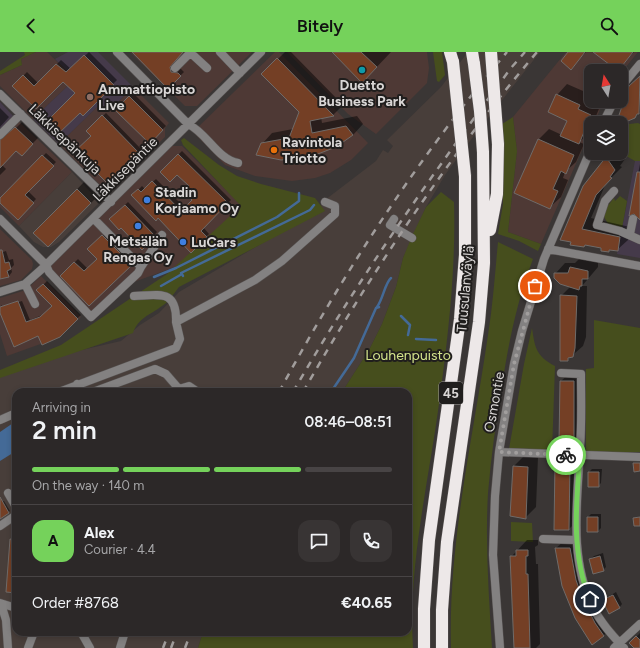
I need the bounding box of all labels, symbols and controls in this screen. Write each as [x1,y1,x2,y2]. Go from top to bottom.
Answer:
icon: back [20,15,42,37]
text: Bitely [297,15,343,37]
icon: search [598,15,620,37]
north arrow [584,64,628,108]
map controls [584,64,628,160]
marker: Duetto Business Park [357,65,367,75]
place label: Duetto Business Park [318,77,406,110]
place label: Ammattiopisto Live [98,81,195,114]
marker: Ammattiopisto Live [85,92,95,102]
street label: Läkkisepänkuja [25,101,104,178]
button: layers [584,116,628,160]
street label: Läkkisepäntie [89,133,162,205]
place label: Ravintola Triotto [282,134,342,167]
marker: Ravintola Triotto [269,145,279,155]
place label: Stadin Korjaamo Oy [155,184,240,217]
marker: Stadin Korjaamo Oy [142,195,152,205]
marker: Metsälän Rengas Oy [133,221,143,231]
place label: Metsälän Rengas Oy [103,233,174,266]
place label: LuCars [191,234,236,251]
marker: LuCars [178,237,188,247]
street label: Tuusulanväylä [453,245,478,333]
pin [518,269,552,303]
icon: bag [524,275,546,297]
park label: Louhenpuisto [365,347,451,364]
street label: Osmontie [481,370,508,434]
road number: 45 [439,382,463,404]
text: Arriving in [32,400,91,415]
text: 08:46–08:51 [305,413,392,431]
text: 2 min [32,414,97,446]
courier [546,435,586,475]
icon: bike [555,444,577,466]
text: On the way · 140 m [32,478,144,493]
button: chat [298,520,340,562]
button: phone [350,520,392,562]
text: Alex [84,524,114,542]
text: A [48,532,58,550]
text: Courier · 4.4 [84,542,156,557]
pin [573,582,607,616]
icon: home [579,588,601,610]
text: Order #8768 [32,594,119,612]
text: €40.65 [341,594,392,612]

